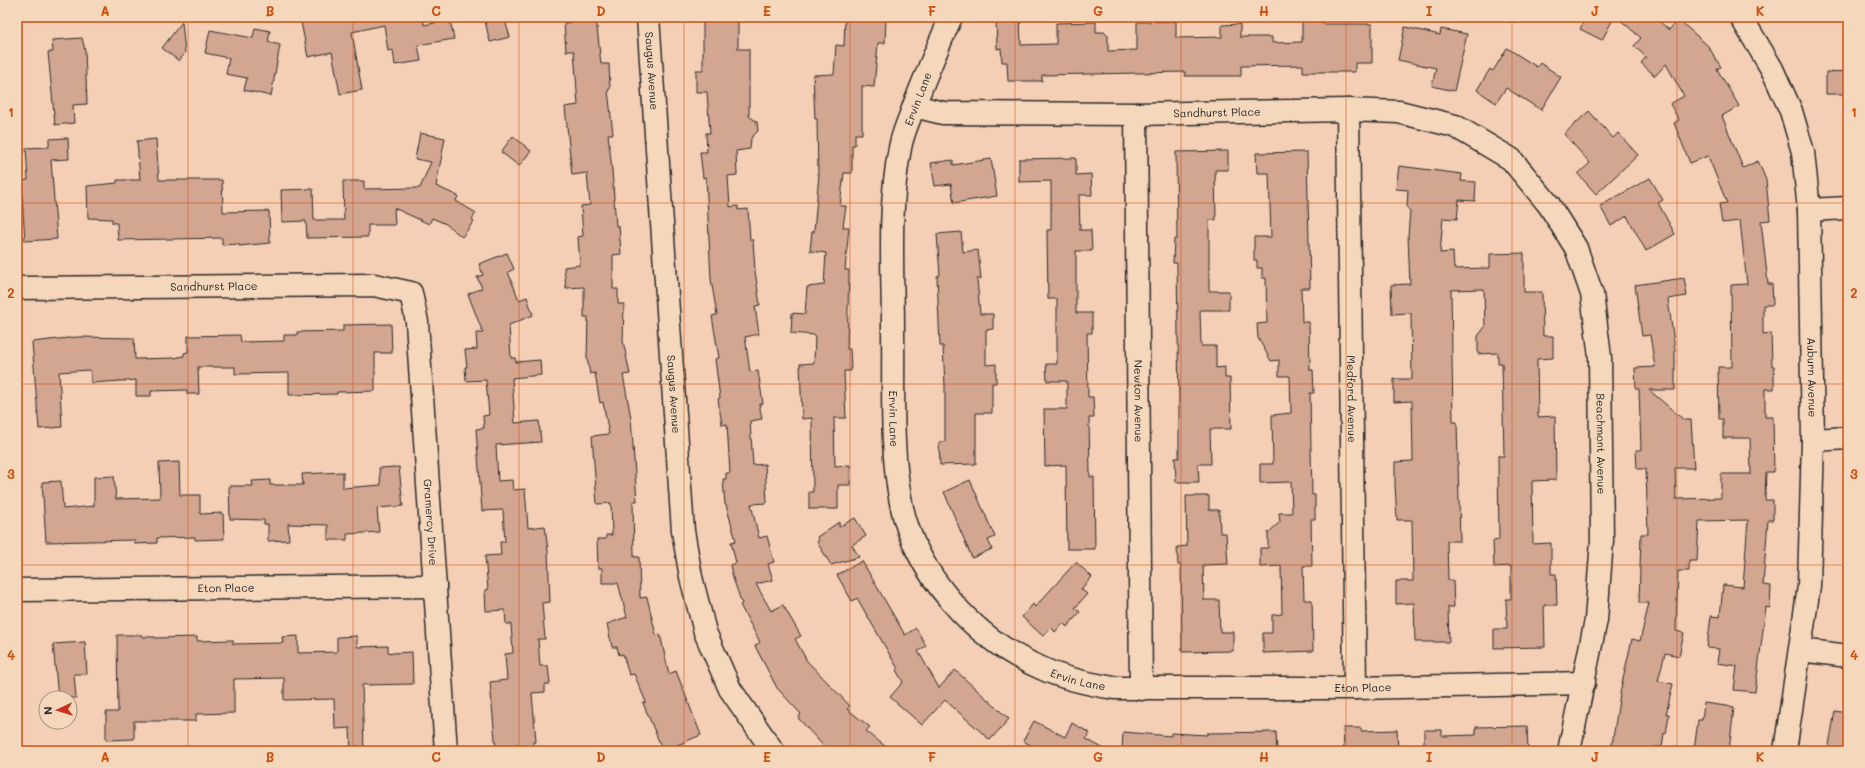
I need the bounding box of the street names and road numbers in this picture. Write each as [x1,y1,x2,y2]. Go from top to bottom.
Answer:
street label: Saugus Avenue [642,31,662,111]
street label: Ervin Lane [900,70,935,128]
street label: Sandhurst Place [1173,104,1261,120]
street label: Sandhurst Place [170,278,258,294]
street label: Auburn Avenue [1804,337,1821,418]
street label: Saugus Avenue [664,354,684,434]
street label: Medford Avenue [1344,355,1360,443]
street label: Newton Avenue [1131,360,1147,443]
street label: Ervin Lane [886,391,902,447]
street label: Beachmont Avenue [1593,393,1610,495]
street label: Gramercy Drive [421,478,441,566]
street label: Eton Place [197,580,255,595]
street label: Ervin Lane [1048,665,1107,693]
street label: Eton Place [1335,679,1392,695]

